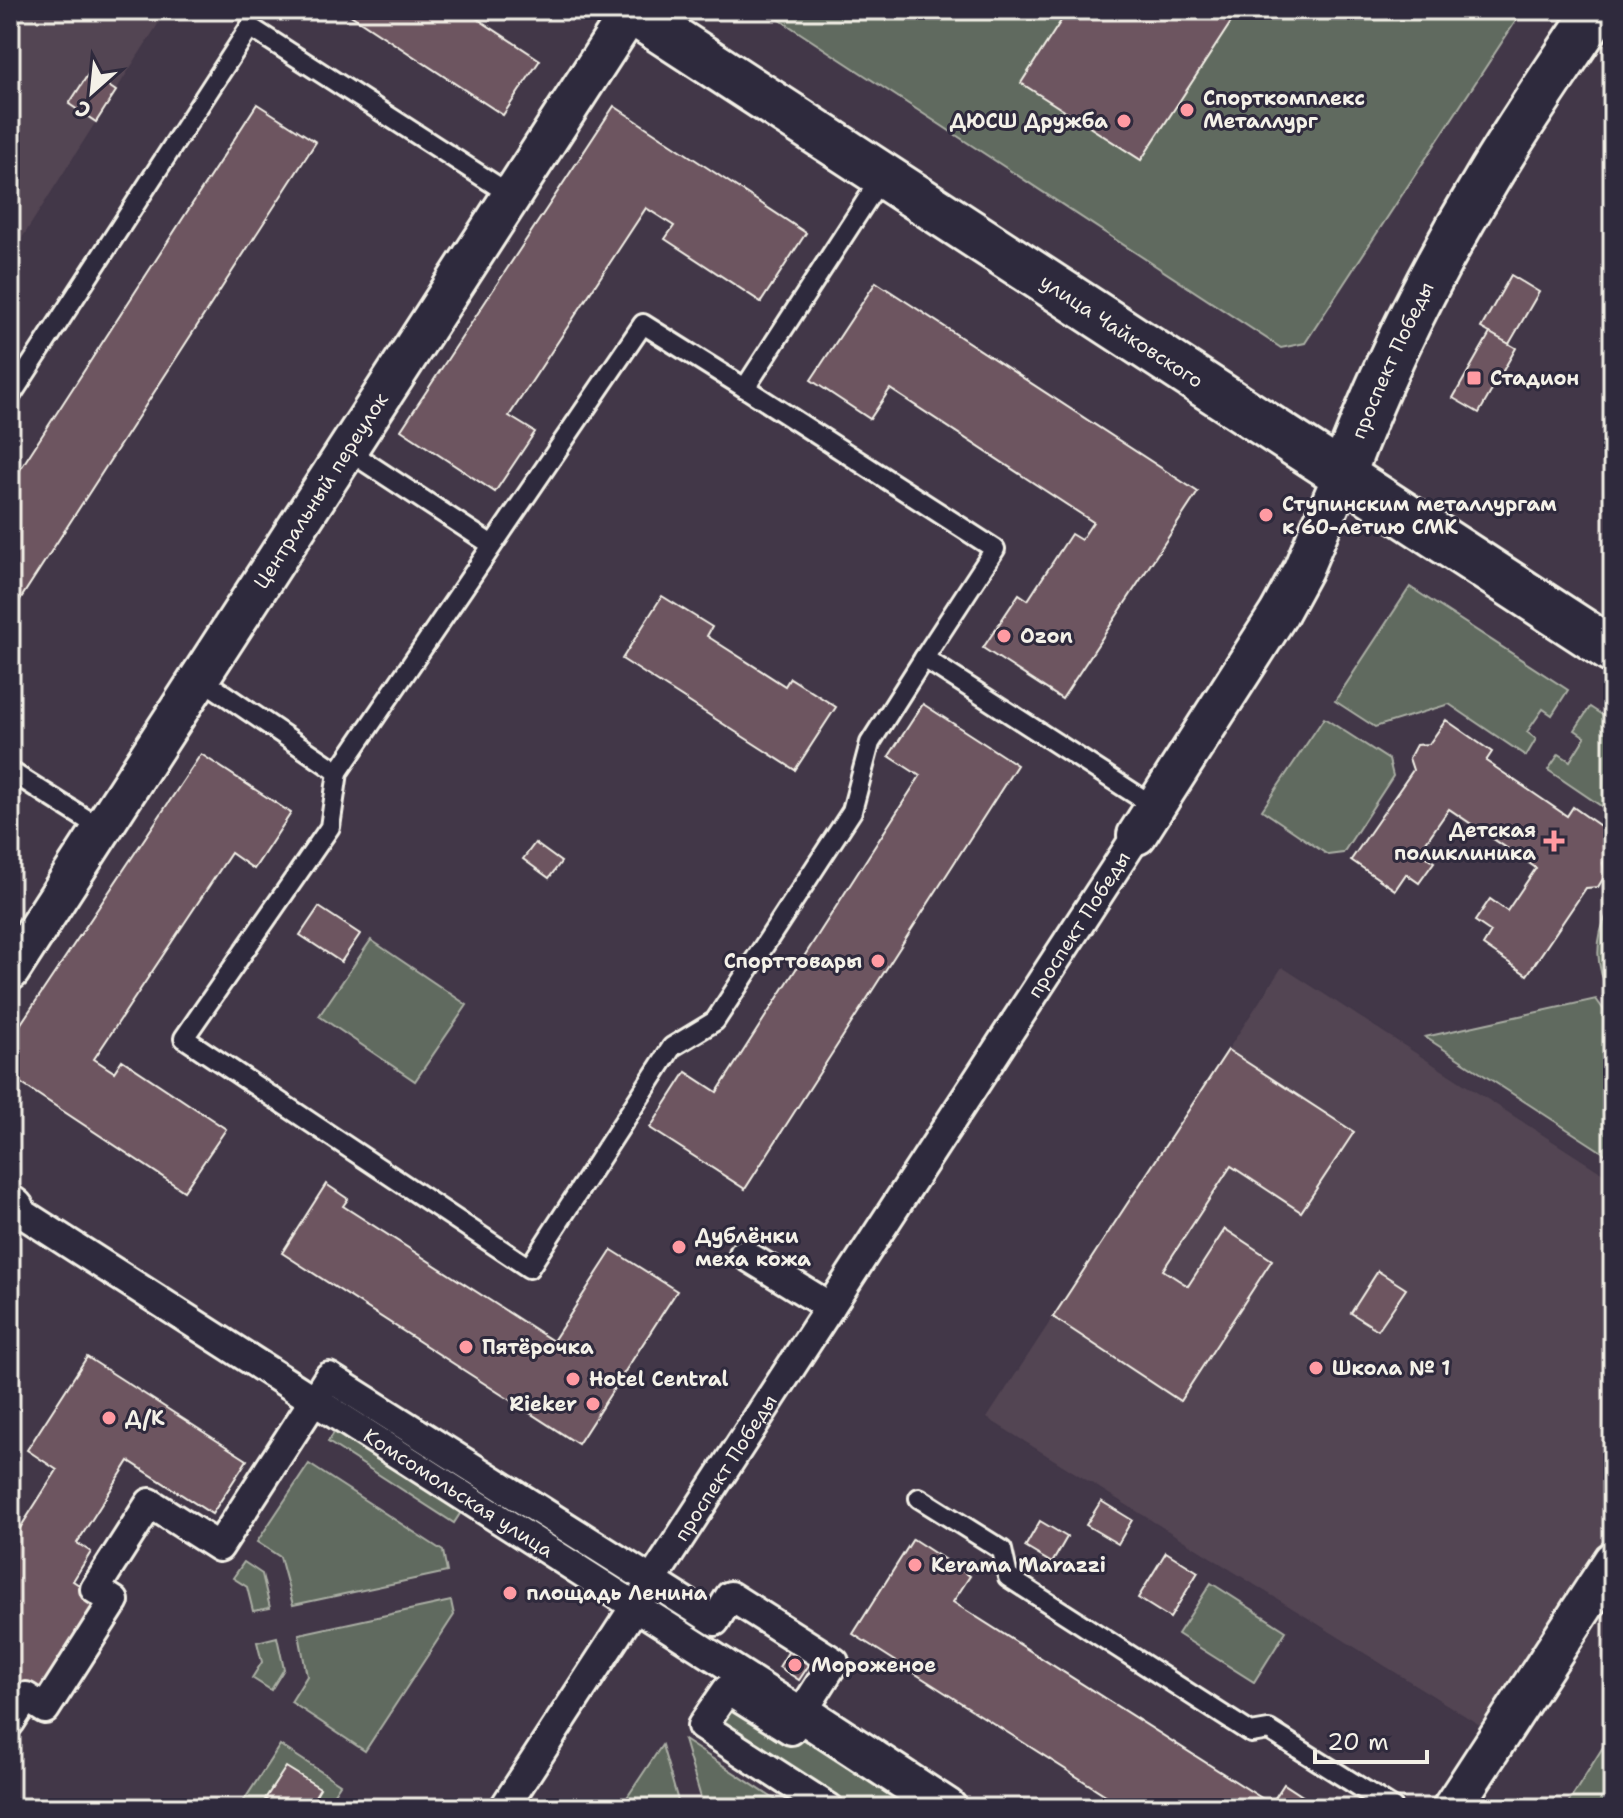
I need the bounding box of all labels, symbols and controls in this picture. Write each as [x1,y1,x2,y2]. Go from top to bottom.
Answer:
north arrow [52,52,132,132]
place label: Спорткомплекс Металлург [1203,85,1365,134]
text: С [71,93,96,125]
marker: Спорткомплекс Металлург [1178,101,1196,119]
place label: ДЮСШ Дружба [950,108,1108,134]
marker: ДЮСШ Дружба [1115,112,1133,130]
street label: улица Чайковского [1035,268,1208,394]
street label: проспект Победы [1345,277,1440,443]
place label: Стадион [1490,365,1579,391]
marker: Стадион [1465,369,1483,387]
street label: Центральный переулок [248,387,394,594]
place label: Ступинским металлургам к 60-летию СМК [1282,491,1557,540]
marker: Ступинским металлургам к 60-летию СМК [1257,506,1275,524]
place label: Ozon [1020,623,1073,649]
marker: Ozon [995,627,1013,645]
place label: Детская поликлиника [1394,817,1536,866]
marker: Детская поликлиника [1543,830,1565,852]
street label: проспект Победы [1021,846,1136,1003]
place label: Спорттовары [724,948,862,974]
marker: Спорттовары [869,952,887,970]
place label: Дублёнки меха кожа [695,1223,811,1272]
marker: Дублёнки меха кожа [670,1238,688,1256]
place label: Пятёрочка [482,1334,594,1360]
marker: Пятёрочка [457,1338,475,1356]
place label: Школа № 1 [1332,1355,1450,1381]
marker: Школа № 1 [1307,1359,1325,1377]
place label: Hotel Central [589,1366,729,1392]
marker: Hotel Central [564,1370,582,1388]
street label: проспект Победы [668,1389,783,1546]
place label: Rieker [509,1391,577,1417]
marker: Rieker [584,1395,602,1413]
place label: Д/К [125,1405,165,1431]
marker: Д/К [100,1409,118,1427]
street label: Комсомольская улица [359,1422,559,1564]
place label: Kerama Marazzi [931,1552,1106,1578]
marker: Kerama Marazzi [906,1556,924,1574]
place label: площадь Ленина [526,1580,708,1606]
marker: площадь Ленина [501,1584,519,1602]
place label: Мороженое [811,1652,936,1678]
marker: Мороженое [786,1656,804,1674]
scale bar [1315,1714,1427,1764]
text: 20 m [1327,1726,1389,1758]

